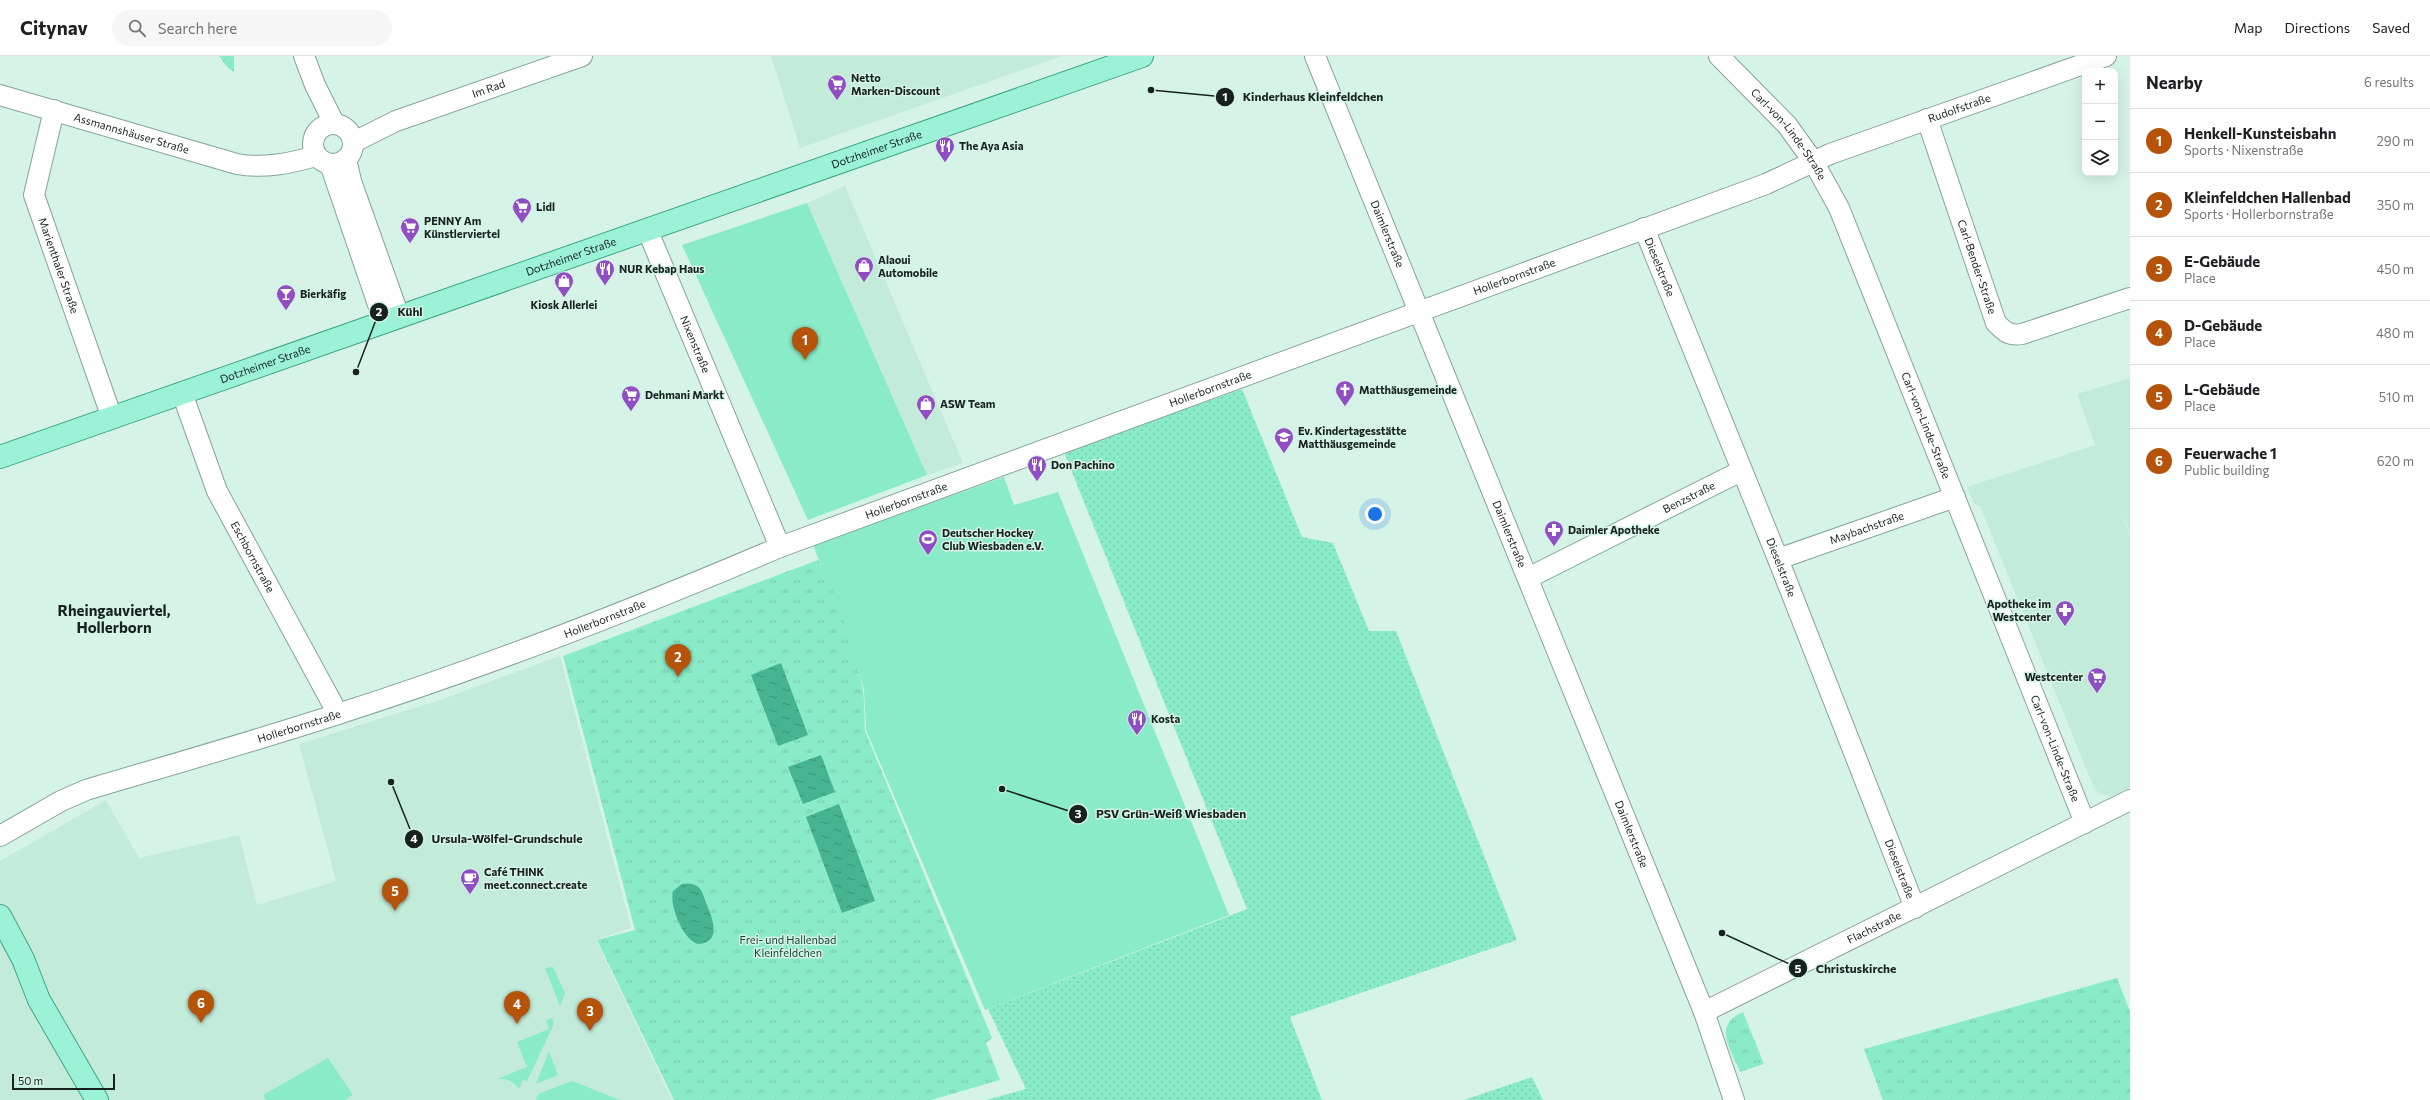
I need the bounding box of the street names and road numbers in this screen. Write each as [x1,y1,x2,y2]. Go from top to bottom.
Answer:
street label: Im Rad [470,76,507,100]
street label: Carl-von-Linde-Straße [1748,85,1829,182]
street label: Rudolfstraße [1926,91,1992,125]
street label: Assmannshäuser Straße [72,110,191,156]
street label: Dotzheimer Straße [829,127,923,171]
street label: Daimlerstraße [1368,198,1407,269]
street label: Marienthaler Straße [36,216,82,315]
street label: Carl-Bender-Straße [1955,218,2000,316]
street label: Dotzheimer Straße [524,234,618,278]
street label: Dieselstraße [1642,235,1678,298]
street label: Hollerbornstraße [1471,255,1557,297]
street label: Nixenstraße [678,314,714,375]
street label: Dotzheimer Straße [218,342,312,385]
street label: Hollerbornstraße [1167,367,1253,409]
street label: Carl-von-Linde-Straße [1899,370,1954,481]
street label: Benzstraße [1660,478,1717,515]
street label: Hollerbornstraße [863,479,949,521]
street label: Daimlerstraße [1491,498,1529,569]
street label: Maybachstraße [1828,508,1906,546]
street label: Eschbornstraße [229,519,278,595]
street label: Dieselstraße [1764,536,1799,599]
street label: Hollerbornstraße [562,596,647,640]
street label: Carl-von-Linde-Straße [2028,693,2083,804]
street label: Hollerbornstraße [256,707,342,745]
street label: Daimlerstraße [1613,798,1652,869]
street label: Dieselstraße [1883,837,1918,900]
street label: Flachstraße [1845,908,1903,946]

